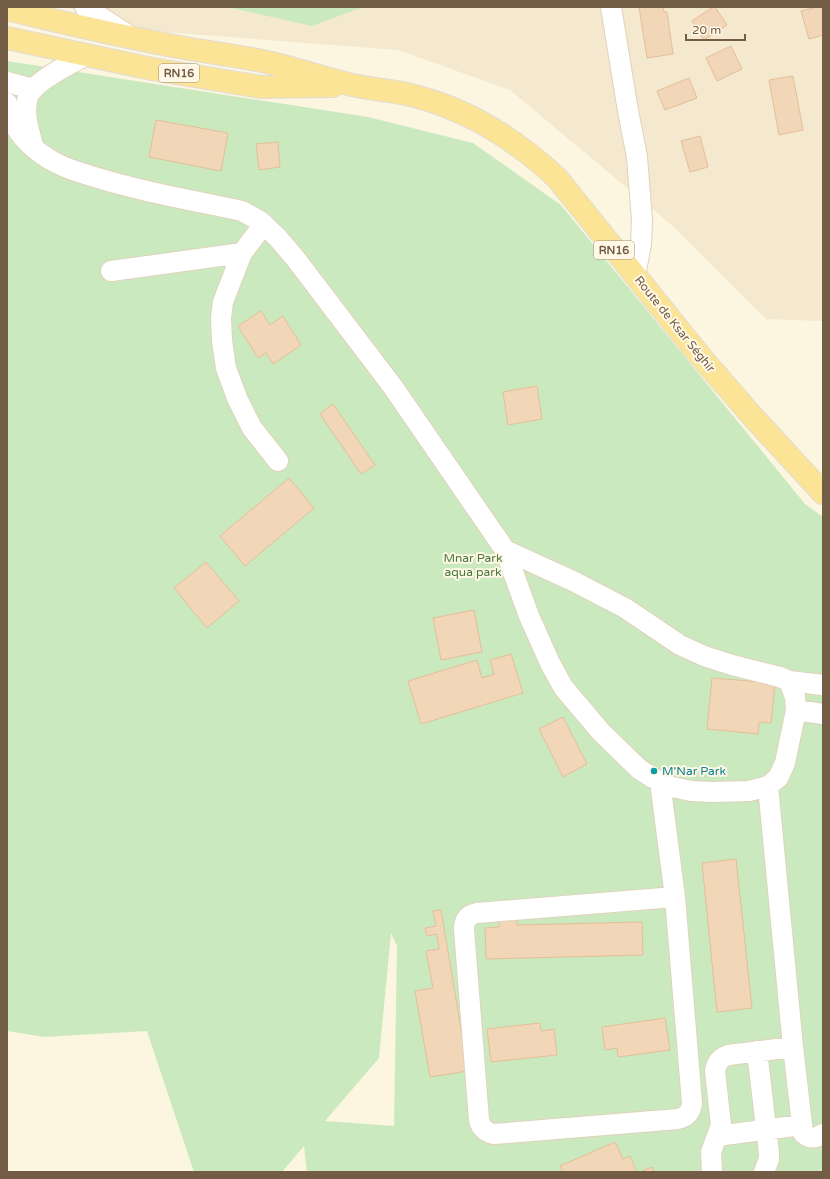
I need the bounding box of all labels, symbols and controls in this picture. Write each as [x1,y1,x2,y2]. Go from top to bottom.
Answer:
scale bar [686,16,745,42]
text: 20 m [692,23,721,37]
road number: RN16 [159,64,199,82]
road number: RN16 [594,241,634,259]
street label: Route de Ksar Séghir [632,273,718,375]
park label: Mnar Park aqua park [444,551,503,579]
place label: M'Nar Park [662,764,726,778]
marker: M'Nar Park [649,766,659,776]

